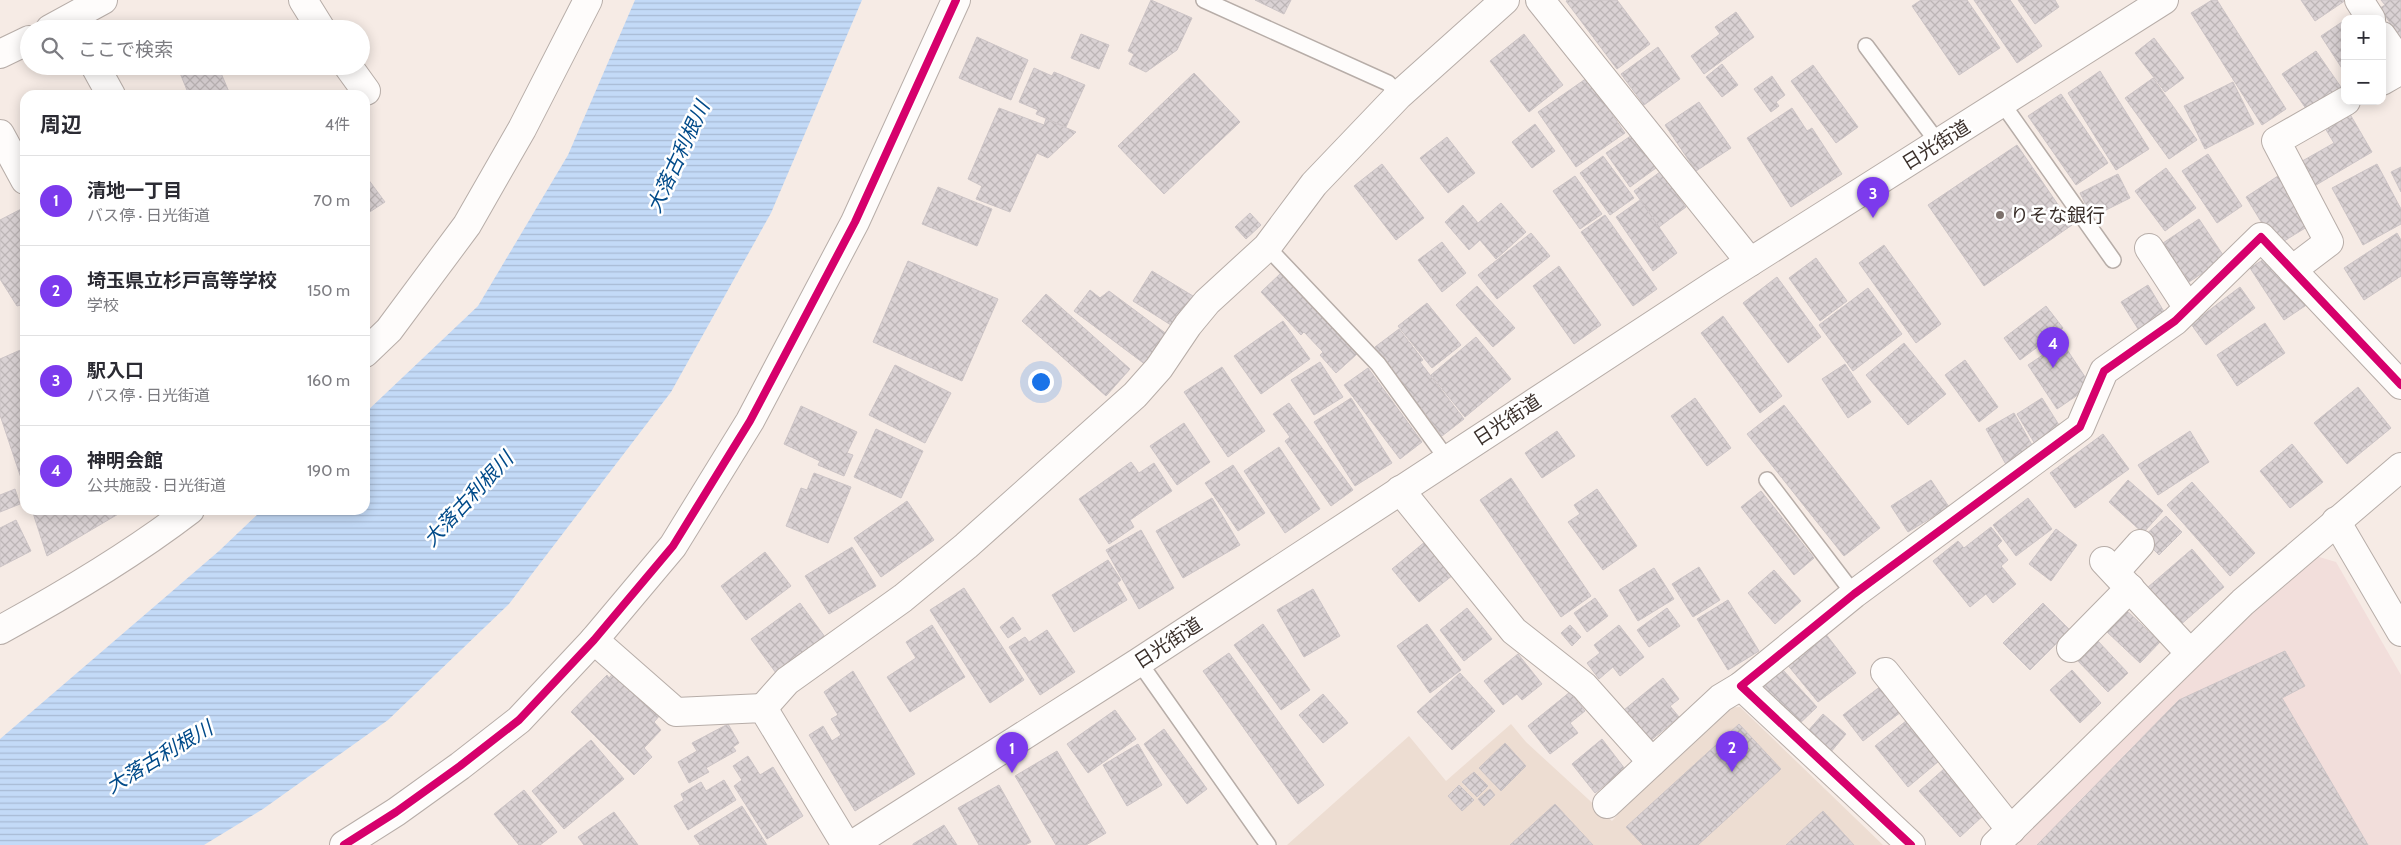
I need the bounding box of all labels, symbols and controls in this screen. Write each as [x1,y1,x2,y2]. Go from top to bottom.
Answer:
map controls [2341,15,2386,105]
button: + [2341,15,2386,60]
search box [20,20,370,75]
icon: search [38,34,66,62]
text: ここで検索 [78,38,173,61]
button: − [2341,60,2386,105]
water label: 大落古利根川 [642,96,715,216]
text: 周辺 [40,112,82,137]
text: 4件 [325,115,350,134]
street label: 日光街道 [1898,115,1974,175]
pin: 3 [1857,177,1889,218]
text: 清地一丁目 [87,179,182,202]
text: 1 [53,191,59,210]
text: 70 m [313,191,350,210]
place label: りそな銀行 [2010,204,2105,227]
text: バス停 · 日光街道 [87,206,210,225]
marker: りそな銀行 [1994,209,2006,221]
text: 埼玉県立杉戸高等学校 [87,269,277,292]
text: 2 [52,281,60,300]
text: 150 m [307,281,350,300]
text: 学校 [87,296,119,315]
pin: 4 [2037,327,2069,368]
text: 駅入口 [87,359,144,382]
your location [1028,369,1054,395]
text: 3 [52,371,60,390]
text: 160 m [307,371,350,390]
text: バス停 · 日光街道 [87,386,210,405]
street label: 日光街道 [1469,390,1545,450]
water label: 大落古利根川 [418,445,519,551]
text: 神明会館 [87,449,163,472]
text: 4 [51,461,61,480]
text: 190 m [307,461,350,480]
text: 公共施設 · 日光街道 [87,476,226,495]
street label: 日光街道 [1130,613,1206,673]
water label: 大落古利根川 [101,715,218,798]
pin: 2 [1716,731,1748,772]
pin: 1 [996,732,1028,773]

